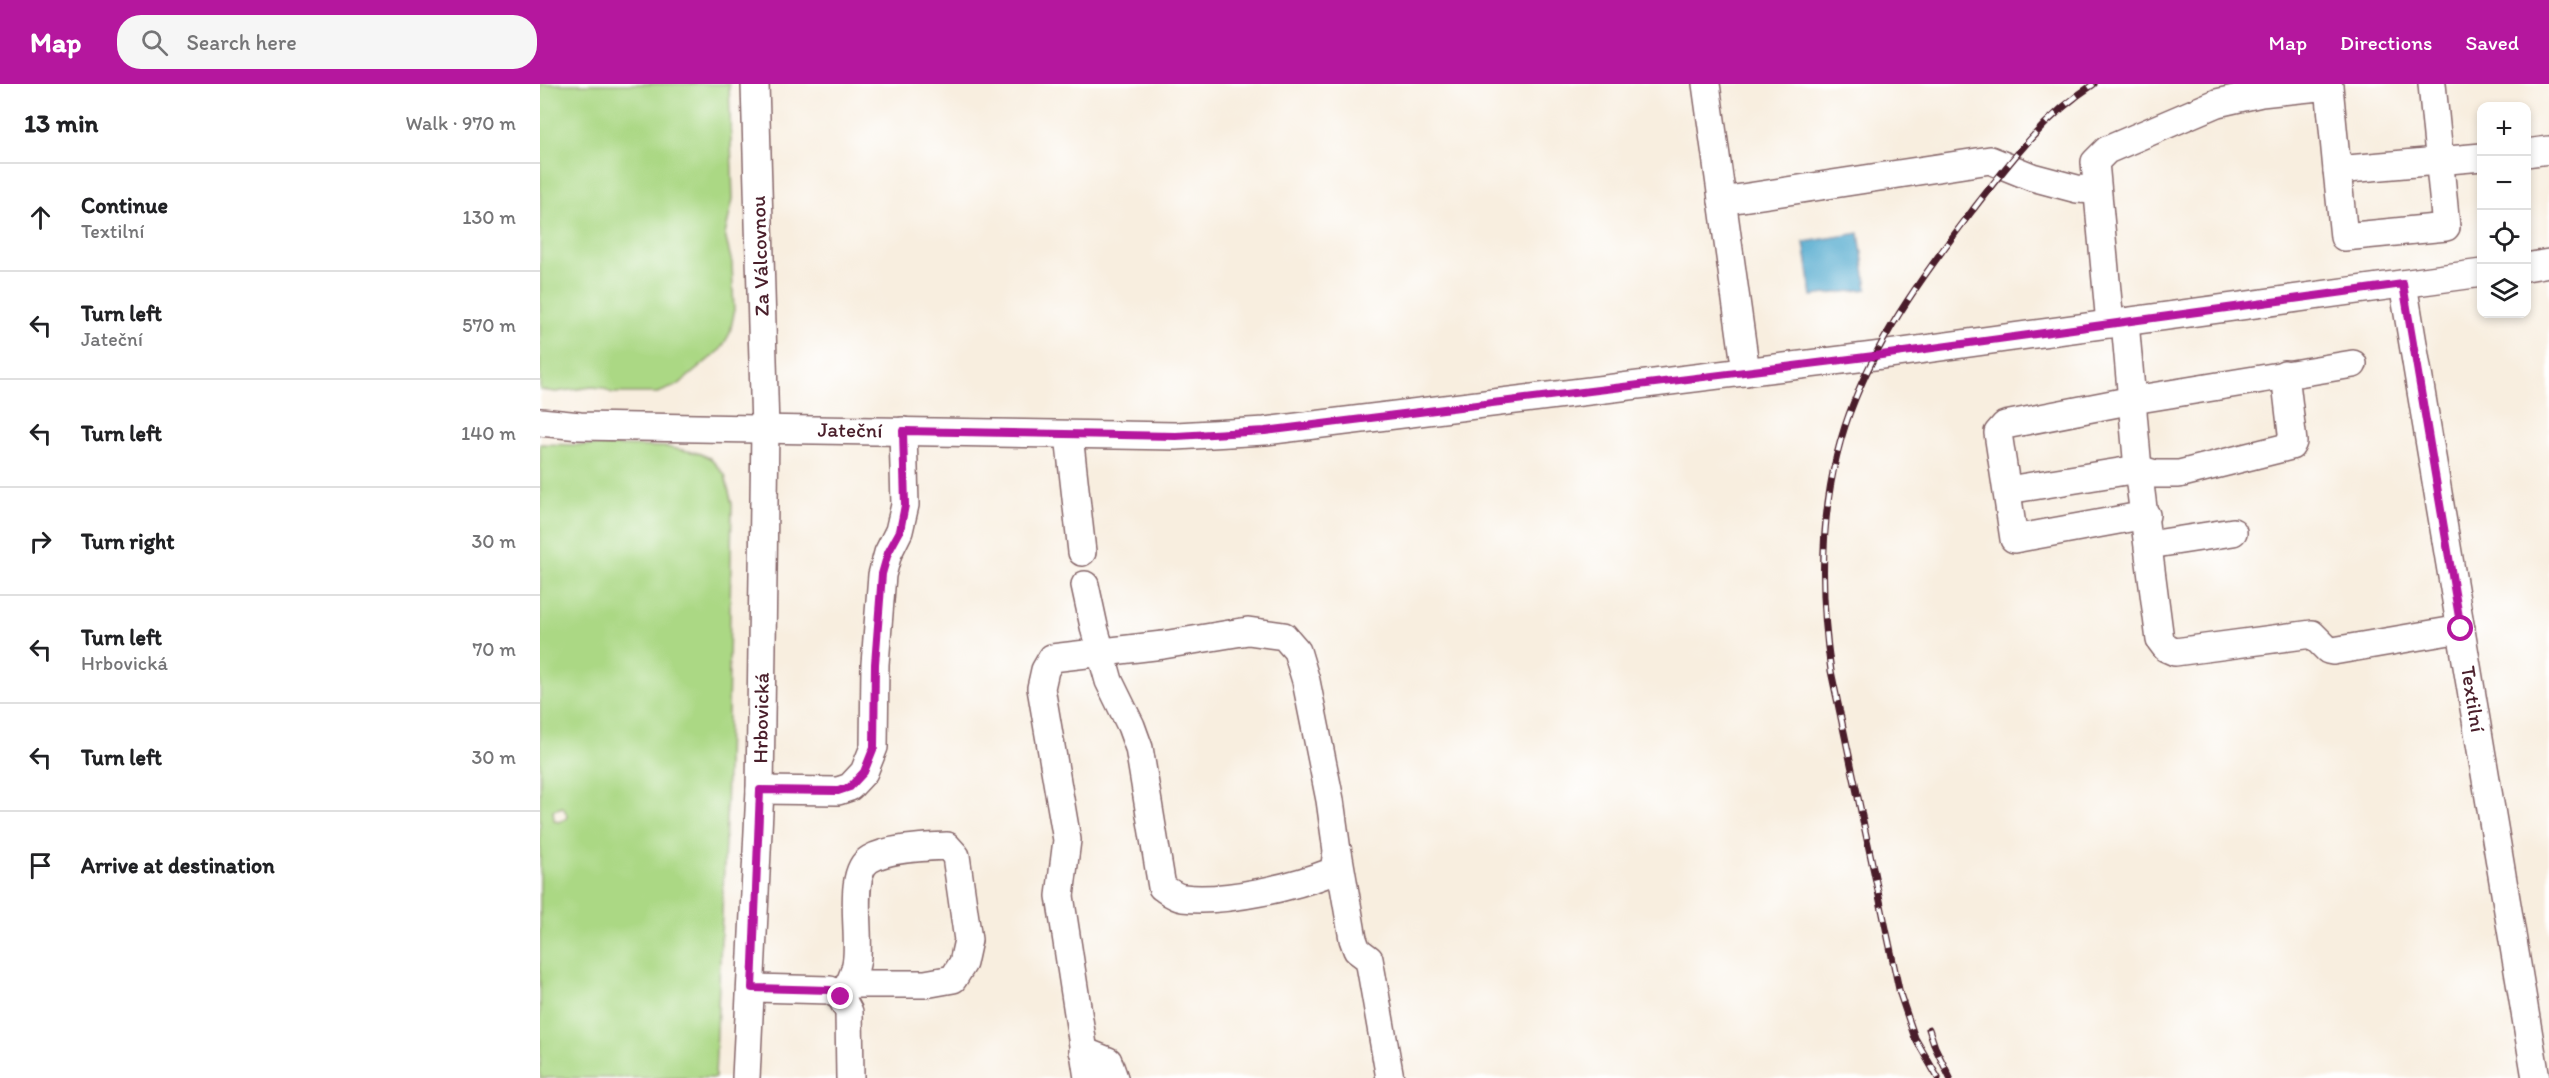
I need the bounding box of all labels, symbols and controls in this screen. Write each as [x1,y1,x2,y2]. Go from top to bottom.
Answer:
search box [117,15,537,69]
text: Map [30,25,81,59]
icon: search [138,26,171,59]
text: Search here [186,29,297,56]
text: Map [2269,30,2307,55]
text: Directions [2340,30,2432,55]
text: Saved [2465,30,2519,55]
map controls [2477,102,2531,318]
button: + [2477,102,2531,156]
text: 13 min [24,107,98,139]
text: Walk · 970 m [406,111,516,135]
button: − [2477,156,2531,210]
text: Continue [81,192,168,219]
street label: Za Válcovnou [745,195,774,317]
icon: ahead [24,201,57,234]
text: 130 m [462,205,516,229]
button: locate [2477,210,2531,264]
text: Textilní [81,219,144,243]
button: layers [2477,264,2531,318]
text: Turn left [81,300,162,327]
icon: left [24,309,57,342]
text: 570 m [462,313,516,337]
text: Jateční [81,327,143,351]
street label: Jateční [817,416,883,443]
icon: left [24,417,57,450]
text: Turn left [81,420,162,447]
text: 140 m [461,421,516,445]
icon: right [24,525,57,558]
text: Turn right [81,528,175,555]
text: 30 m [471,529,516,553]
route start [2447,615,2473,641]
text: Turn left [81,624,162,651]
icon: left [24,633,57,666]
text: 70 m [472,637,516,661]
text: Hrbovická [81,651,168,675]
street label: Textilní [2456,664,2491,734]
street label: Hrbovická [747,672,774,764]
icon: left [24,741,57,774]
text: Turn left [81,744,162,771]
text: 30 m [471,745,516,769]
icon: arrive [24,849,57,882]
text: Arrive at destination [81,852,275,879]
route end [827,983,853,1009]

